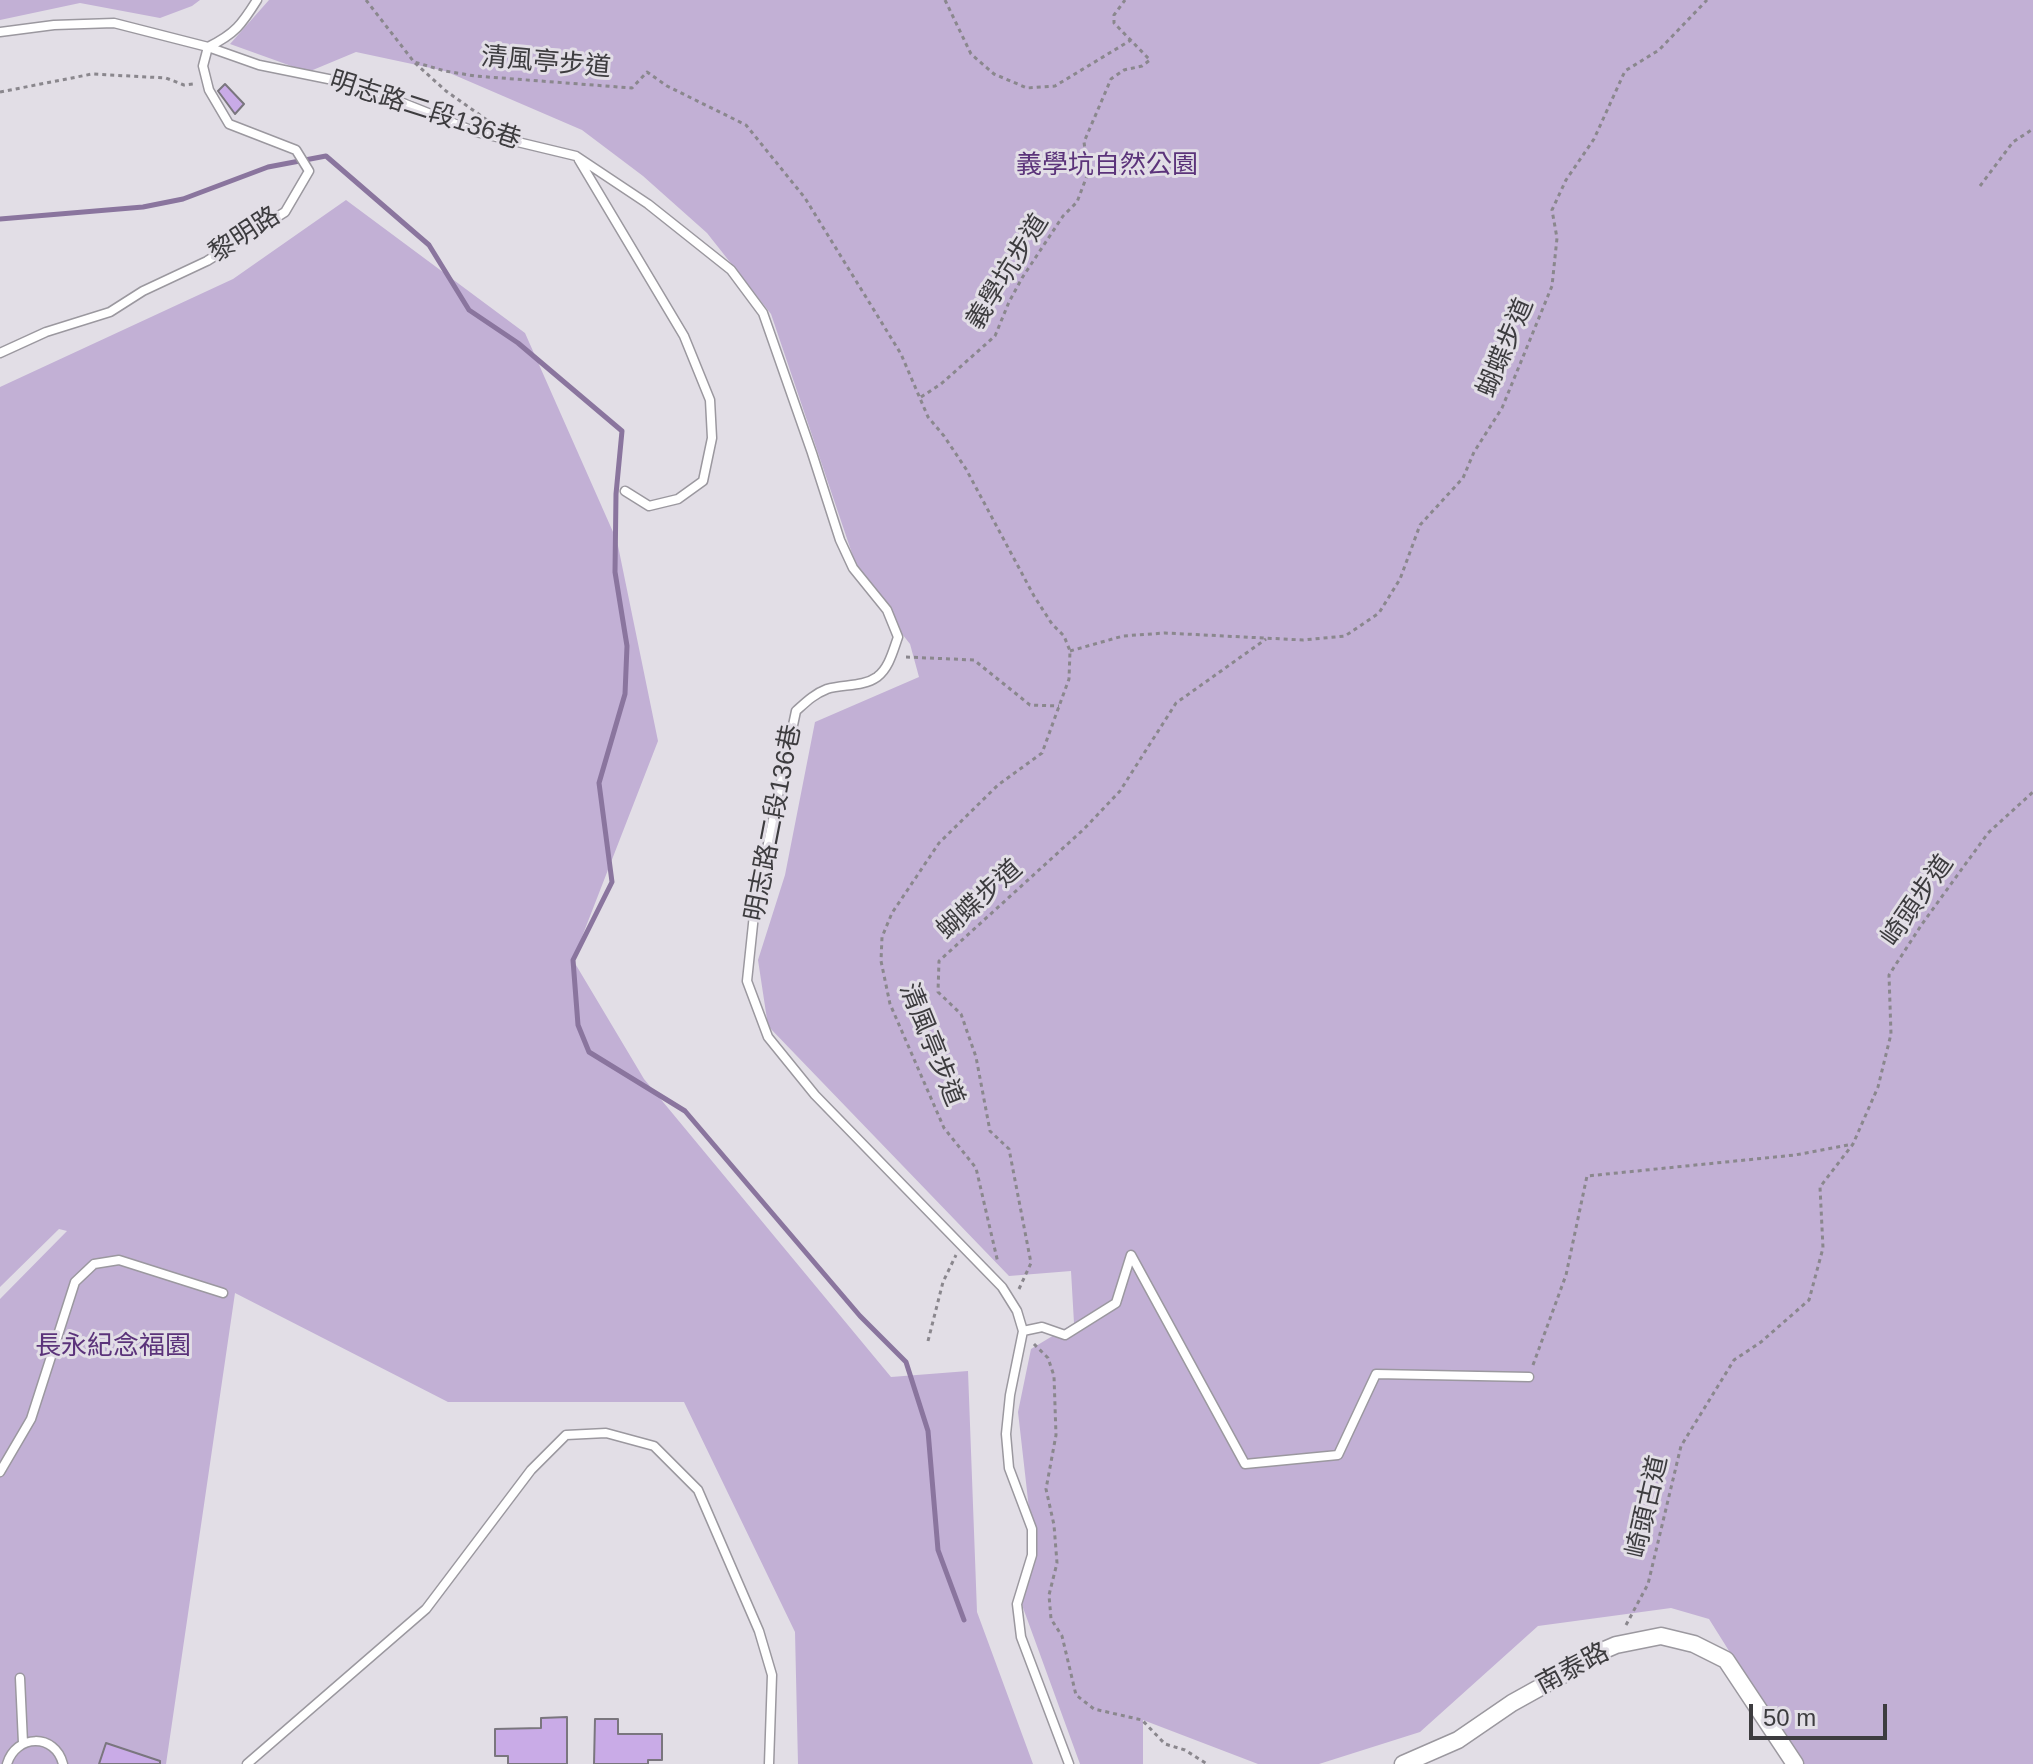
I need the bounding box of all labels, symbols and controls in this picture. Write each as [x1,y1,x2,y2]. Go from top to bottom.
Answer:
street label: 清風亭步道 [480,42,612,84]
street label: 明志路二段136巷 [325,65,525,157]
park label: 義學坑自然公園 [1016,150,1198,182]
street label: 黎明路 [204,201,286,269]
street label: 義學坑步道 [960,209,1056,335]
street label: 蝴蝶步道 [1471,294,1541,402]
street label: 明志路二段136巷 [740,722,808,924]
street label: 崎頭步道 [1875,849,1961,953]
street label: 蝴蝶步道 [931,854,1029,946]
street label: 清風亭步道 [892,979,970,1111]
park label: 長永紀念福園 [35,1331,191,1363]
street label: 崎頭古道 [1621,1453,1675,1561]
street label: 南泰路 [1531,1637,1615,1701]
scale bar [1753,1688,1891,1738]
text: 50 m [1763,1704,1816,1731]

